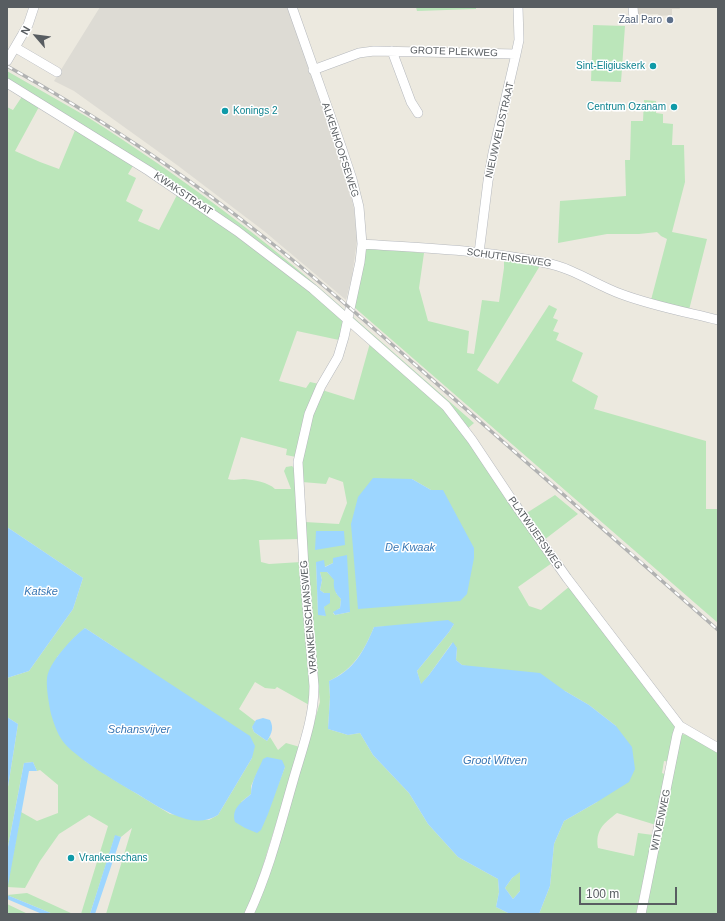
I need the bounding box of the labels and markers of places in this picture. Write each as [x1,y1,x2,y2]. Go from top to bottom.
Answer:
place label: Zaal Paro [619,14,662,26]
marker: Zaal Paro [665,15,675,25]
place label: Sint-Eligiuskerk [576,60,645,72]
marker: Sint-Eligiuskerk [648,61,658,71]
place label: Centrum Ozanam [587,101,666,113]
marker: Centrum Ozanam [669,102,679,112]
place label: Konings 2 [233,105,277,117]
marker: Konings 2 [220,106,230,116]
place label: Vrankenschans [79,852,148,864]
marker: Vrankenschans [66,853,76,863]

